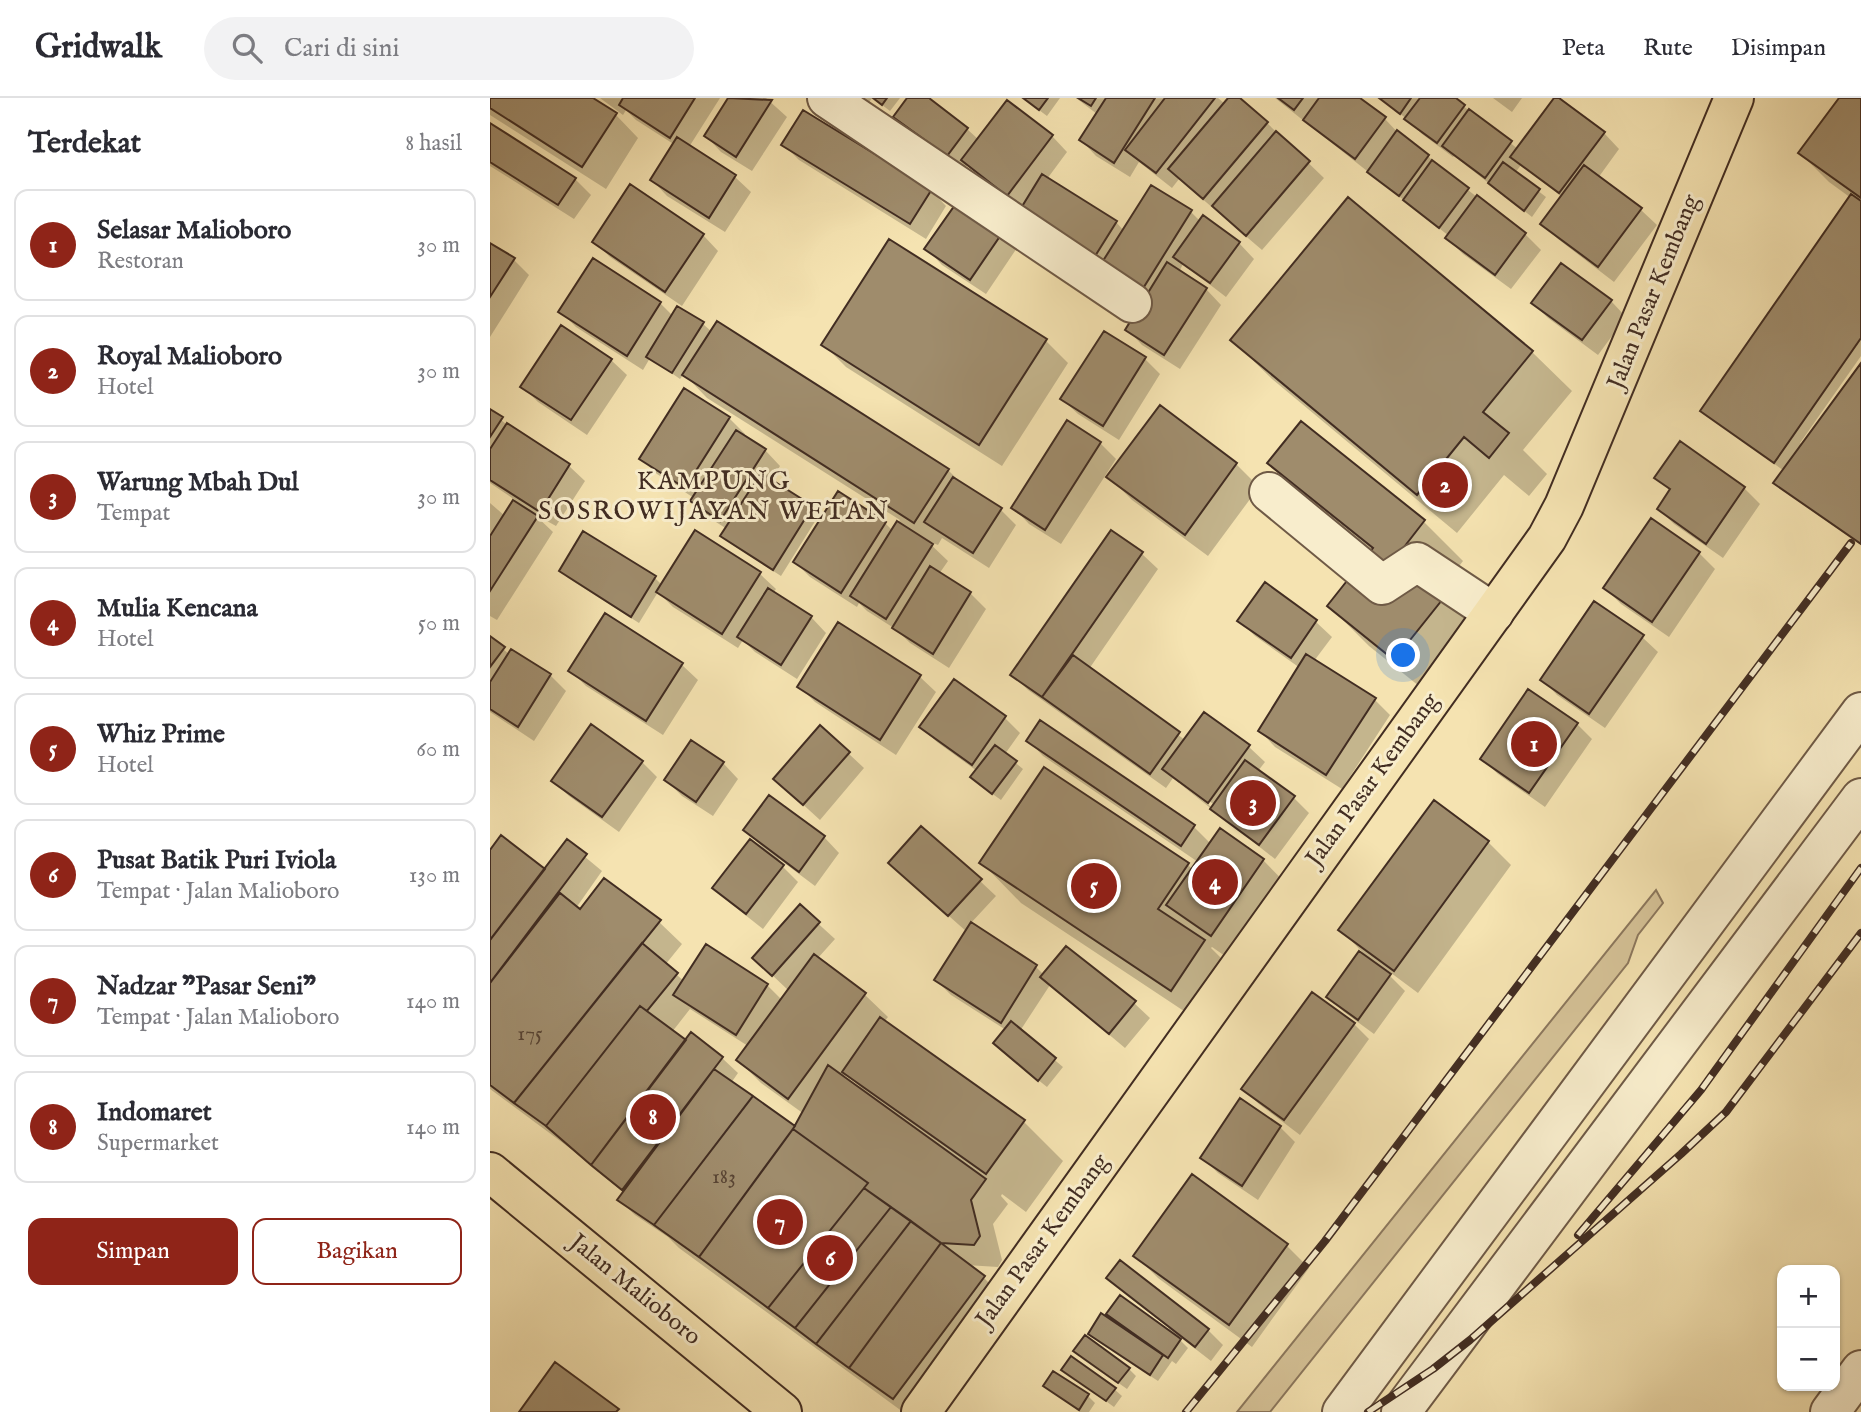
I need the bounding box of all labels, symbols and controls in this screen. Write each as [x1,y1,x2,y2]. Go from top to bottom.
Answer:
search box [204,17,694,80]
text: Gridwalk [35,27,162,69]
icon: search [228,29,266,67]
text: Cari di sini [284,32,399,65]
text: Peta [1562,33,1605,64]
text: Rute [1643,33,1693,64]
text: Disimpan [1731,33,1826,64]
text: Terdekat [28,125,141,163]
text: 8 hasil [405,129,462,158]
street label: Jalan Pasar Kembang [1600,189,1708,397]
text: Selasar Malioboro [97,214,291,247]
text: 1 [49,231,57,260]
text: 30 m [417,231,460,260]
text: Restoran [97,247,184,276]
text: Royal Malioboro [97,340,282,373]
text: 2 [48,357,58,386]
text: 30 m [417,357,460,386]
text: Hotel [97,373,154,402]
pin: 2 [1422,459,1468,511]
district label: KAMPUNG SOSROWIJAYAN WETAN [538,465,890,528]
text: Warung Mbah Dul [97,466,299,499]
text: 3 [49,483,57,512]
text: 30 m [417,483,460,512]
text: Tempat [97,499,170,528]
text: Mulia Kencana [97,592,258,625]
text: 4 [47,609,59,638]
text: 50 m [418,609,460,638]
text: Hotel [97,625,154,654]
your location [1386,638,1420,672]
street label: Jalan Pasar Kembang [1298,686,1447,875]
text: Whiz Prime [97,718,225,751]
pin: 1 [1511,718,1557,770]
text: 5 [49,735,57,764]
text: 60 m [416,735,460,764]
text: Hotel [97,751,154,780]
pin: 3 [1230,777,1276,829]
text: Pusat Batik Puri Iviola [97,844,336,877]
pin: 4 [1192,856,1238,908]
pin: 5 [1071,860,1117,912]
text: 6 [48,861,58,890]
text: 130 m [409,861,460,890]
text: Tempat · Jalan Malioboro [97,877,340,906]
text: Nadzar "Pasar Seni" [97,970,316,1003]
text: 7 [48,987,58,1016]
text: 140 m [406,987,460,1016]
text: Tempat · Jalan Malioboro [97,1003,340,1032]
house number: 175 [517,1021,543,1048]
pin: 8 [630,1091,676,1143]
text: Indomaret [97,1096,212,1129]
text: 8 [48,1113,58,1142]
text: 140 m [406,1113,460,1142]
text: Supermarket [97,1129,219,1158]
street label: Jalan Pasar Kembang [968,1147,1117,1336]
house number: 183 [712,1164,736,1191]
pin: 7 [757,1196,803,1248]
button: Simpan [28,1218,238,1285]
button: Bagikan [252,1218,462,1285]
street label: Jalan Malioboro [560,1225,707,1353]
pin: 6 [807,1232,853,1284]
map controls [1777,1265,1840,1391]
button: + [1777,1265,1840,1328]
button: − [1777,1328,1840,1391]

